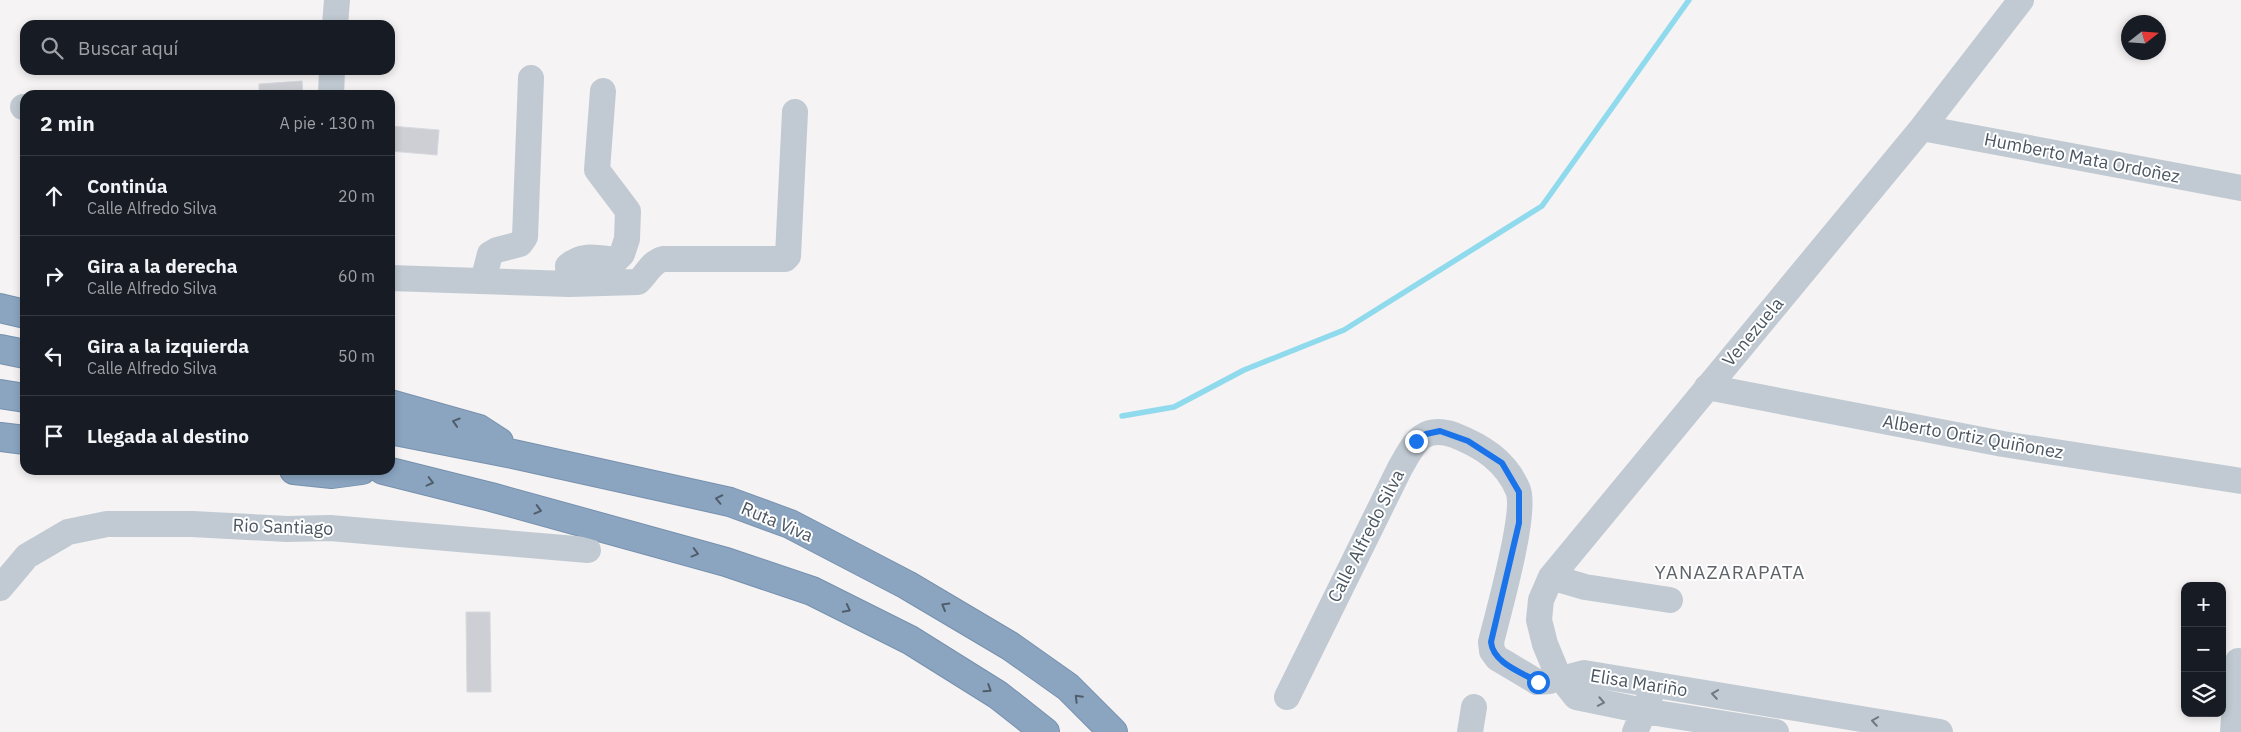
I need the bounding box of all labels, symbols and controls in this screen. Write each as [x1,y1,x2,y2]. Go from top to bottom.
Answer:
north arrow [2121,15,2166,60]
search box [20,20,395,75]
icon: search [38,34,66,62]
text: Buscar aquí [78,36,178,60]
text: 2 min [40,109,95,137]
text: A pie · 130 m [280,113,375,133]
street label: Humberto Mata Ordoñez [1982,127,2182,188]
text: Continúa [87,174,168,198]
icon: ahead [40,182,68,210]
text: 20 m [338,186,375,206]
text: Calle Alfredo Silva [87,198,217,218]
text: Gira a la derecha [87,254,238,278]
icon: right [40,262,68,290]
text: 60 m [338,266,375,286]
text: Calle Alfredo Silva [87,278,217,298]
street label: Venezuela [1717,292,1788,371]
text: Gira a la izquierda [87,334,249,358]
icon: left [40,342,68,370]
text: 50 m [338,346,375,366]
text: Calle Alfredo Silva [87,358,217,378]
street label: Alberto Ortiz Quiñonez [1881,409,2065,464]
one-way arrow [453,418,461,428]
icon: arrive [40,422,68,450]
text: Llegada al destino [87,424,249,448]
route end [1405,430,1428,453]
street label: Calle Alfredo Silva [1322,465,1409,606]
one-way arrow [426,476,435,487]
one-way arrow [715,494,724,505]
street label: Ruta Viva [738,496,817,547]
one-way arrow [534,504,543,515]
street label: Rio Santiago [232,513,334,540]
one-way arrow [691,547,700,558]
district label: YANAZARAPATA [1655,560,1805,584]
map controls [2181,582,2226,717]
button: + [2181,582,2226,627]
one-way arrow [941,602,950,612]
one-way arrow [842,603,851,613]
button: − [2181,627,2226,672]
street label: Elisa Mariño [1589,663,1689,702]
route start [1527,671,1550,694]
button: layers [2181,672,2226,717]
one-way arrow [983,683,992,692]
one-way arrow [1710,690,1719,700]
one-way arrow [1075,694,1084,703]
one-way arrow [1596,696,1605,707]
one-way arrow [1871,717,1879,727]

